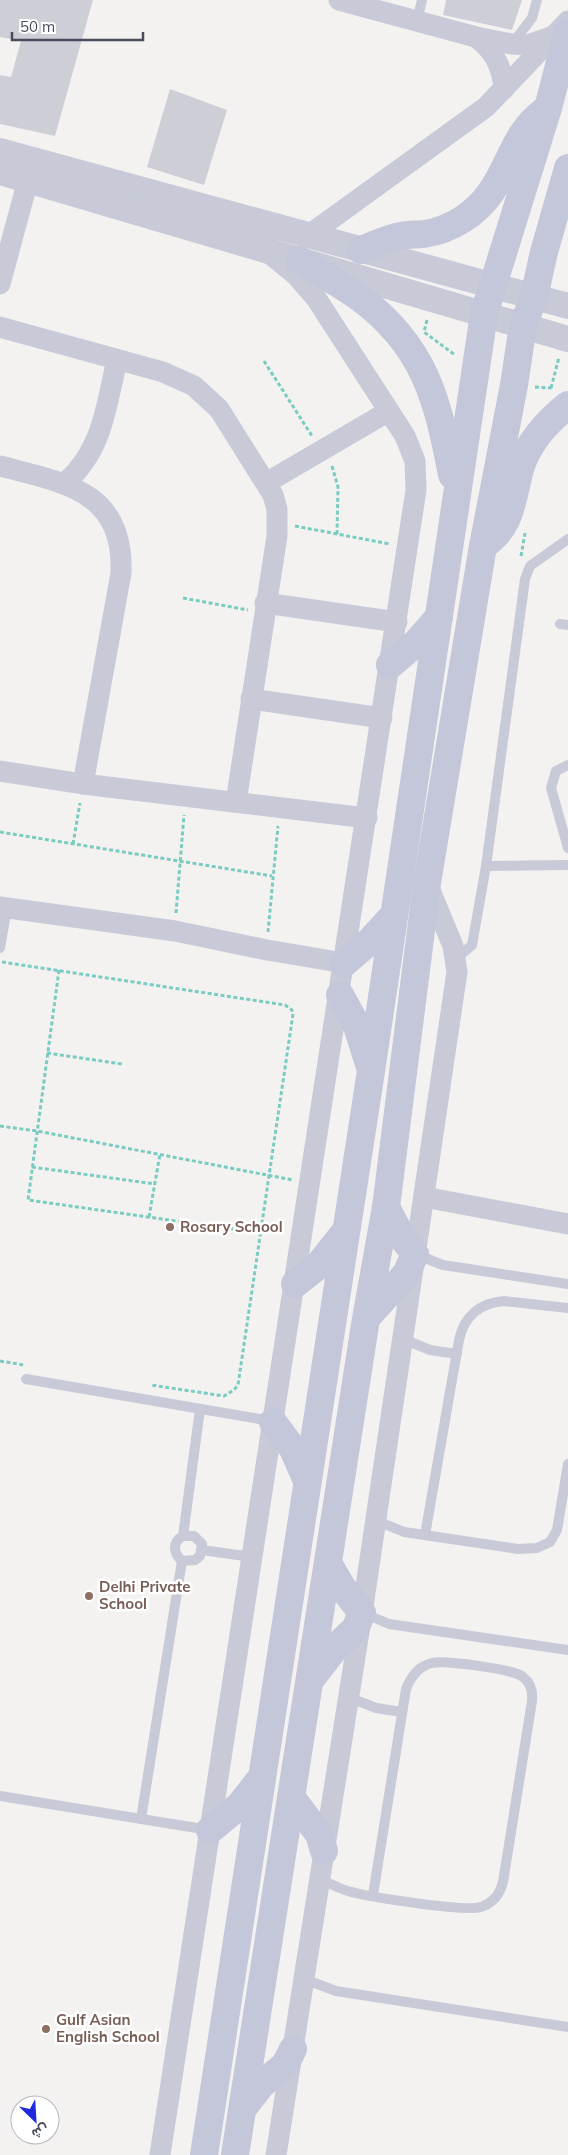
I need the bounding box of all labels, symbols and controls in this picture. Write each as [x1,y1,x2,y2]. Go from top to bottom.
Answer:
scale bar [12,10,144,42]
text: 50 m [20,17,55,36]
place label: Rosary School [180,1217,283,1236]
marker: Rosary School [164,1221,176,1233]
place label: Delhi Private School [99,1577,190,1613]
marker: Delhi Private School [83,1590,95,1602]
place label: Gulf Asian English School [56,2010,160,2046]
marker: Gulf Asian English School [40,2023,52,2035]
north arrow [10,2095,60,2145]
text: ش [29,2120,52,2144]

